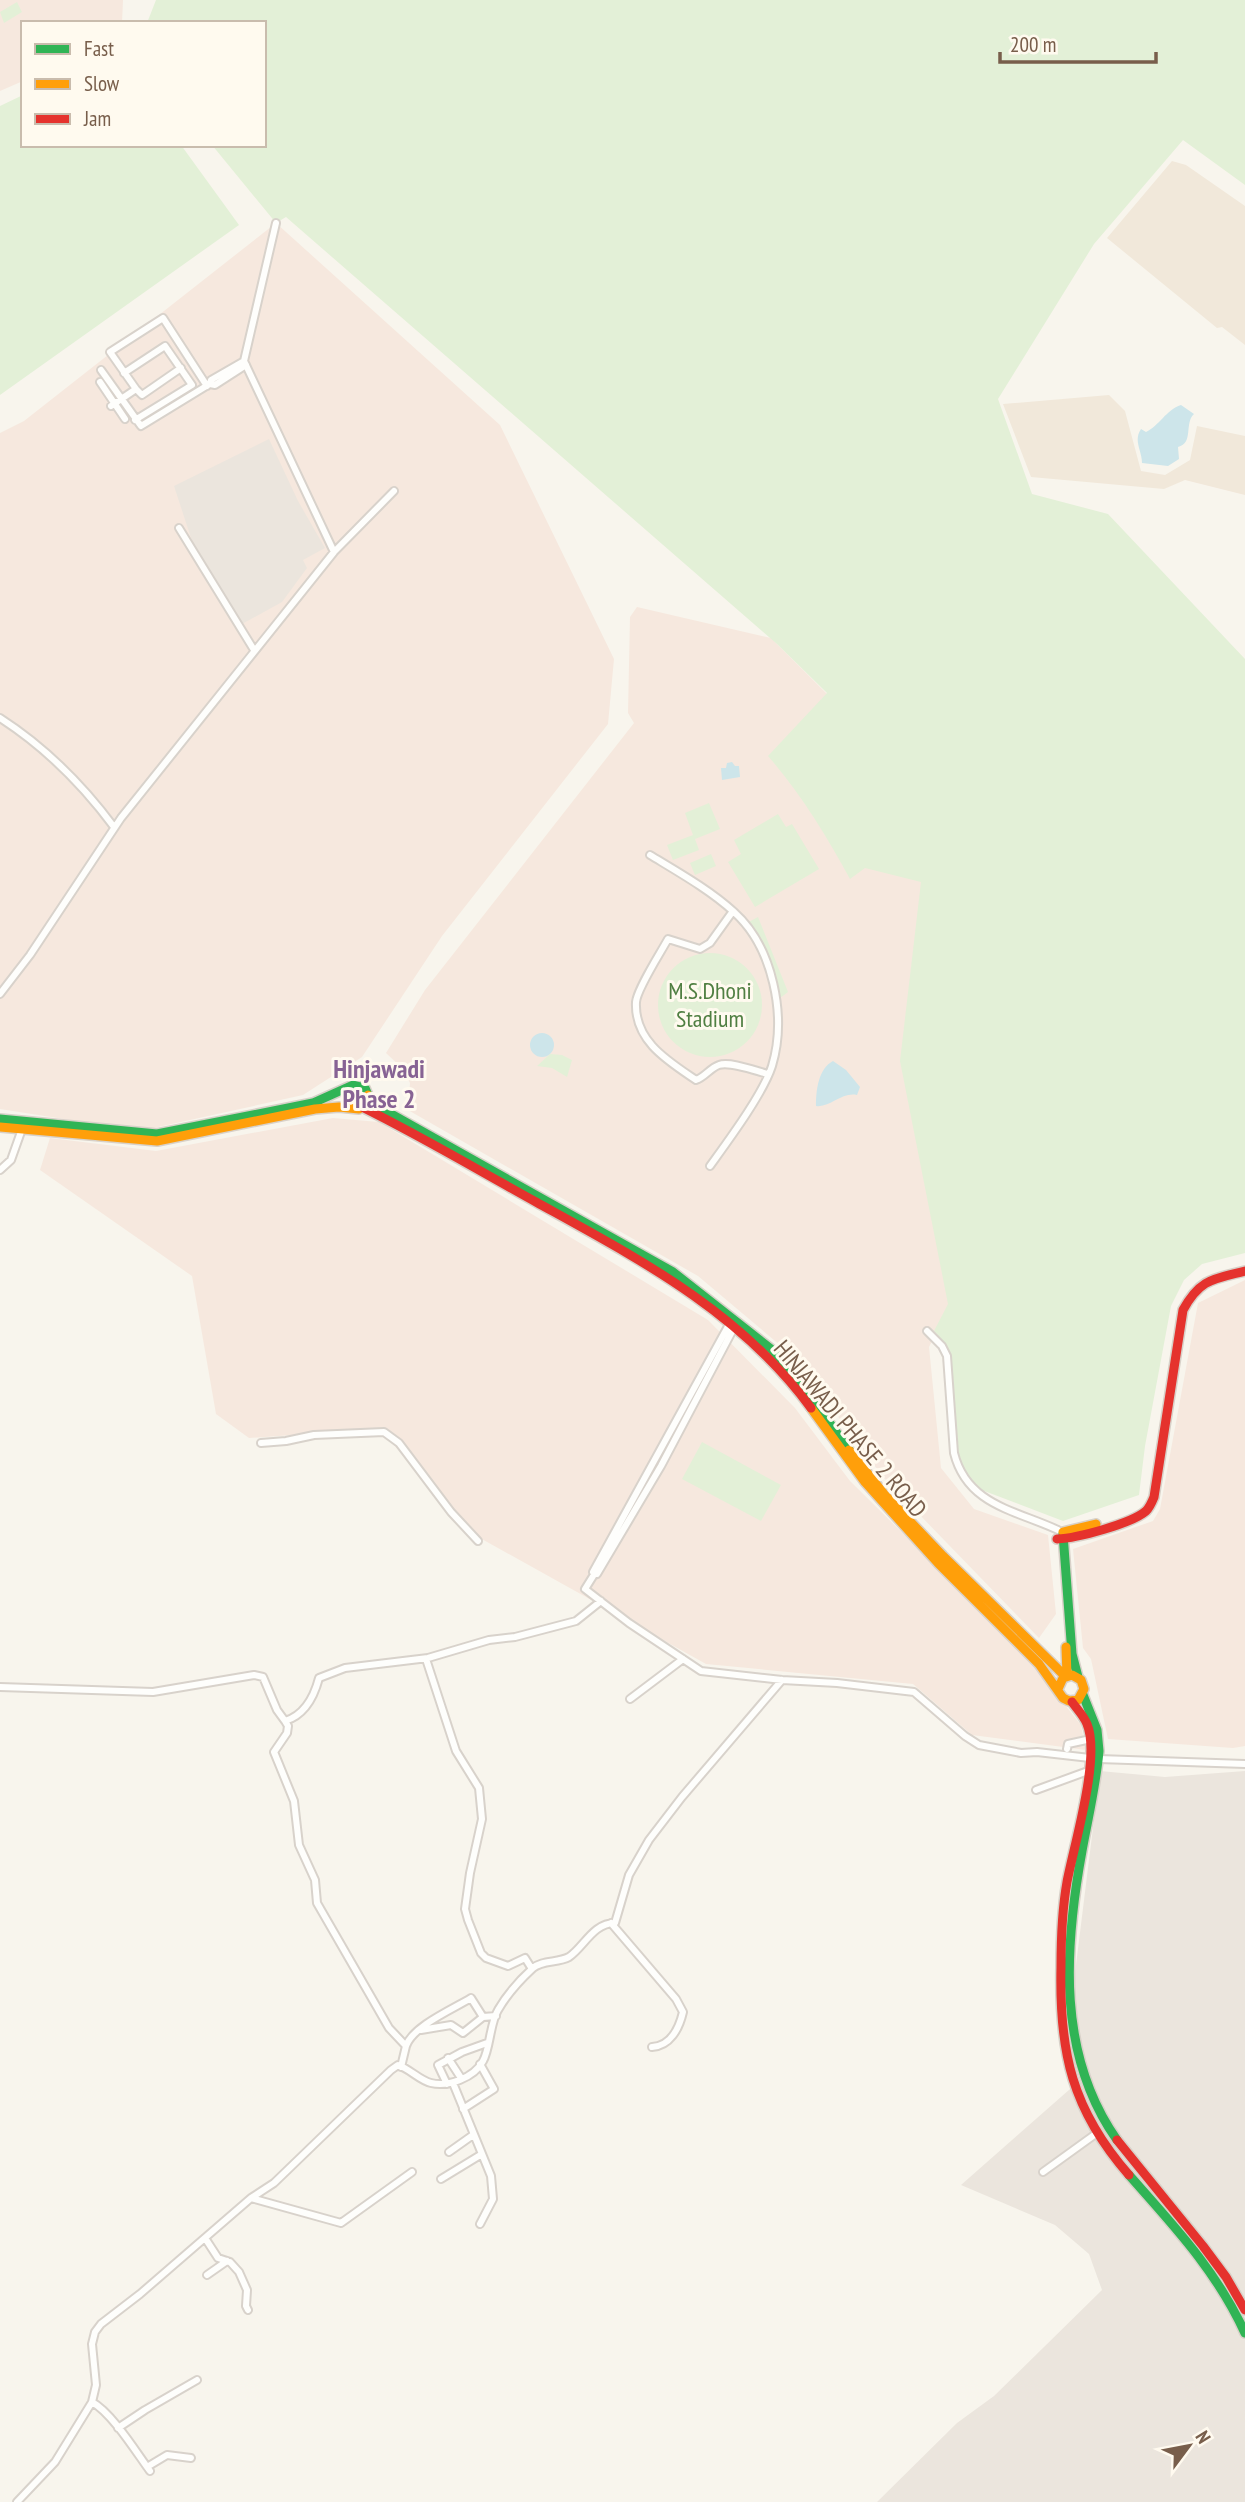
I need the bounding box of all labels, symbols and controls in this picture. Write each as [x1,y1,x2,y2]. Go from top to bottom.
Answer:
legend [21,21,266,147]
scale bar [1000,21,1156,65]
text: 200 m [1010,31,1056,58]
text: Fast [84,35,114,62]
text: Slow [84,70,120,97]
text: Jam [83,105,111,132]
park label: M.S.Dhoni Stadium [668,975,752,1034]
district label: Hinjawadi Phase 2 [333,1052,425,1115]
street label: HINJAWADI PHASE 2 ROAD [767,1334,934,1524]
north arrow [1154,2411,1224,2481]
text: N [1191,2426,1216,2448]

